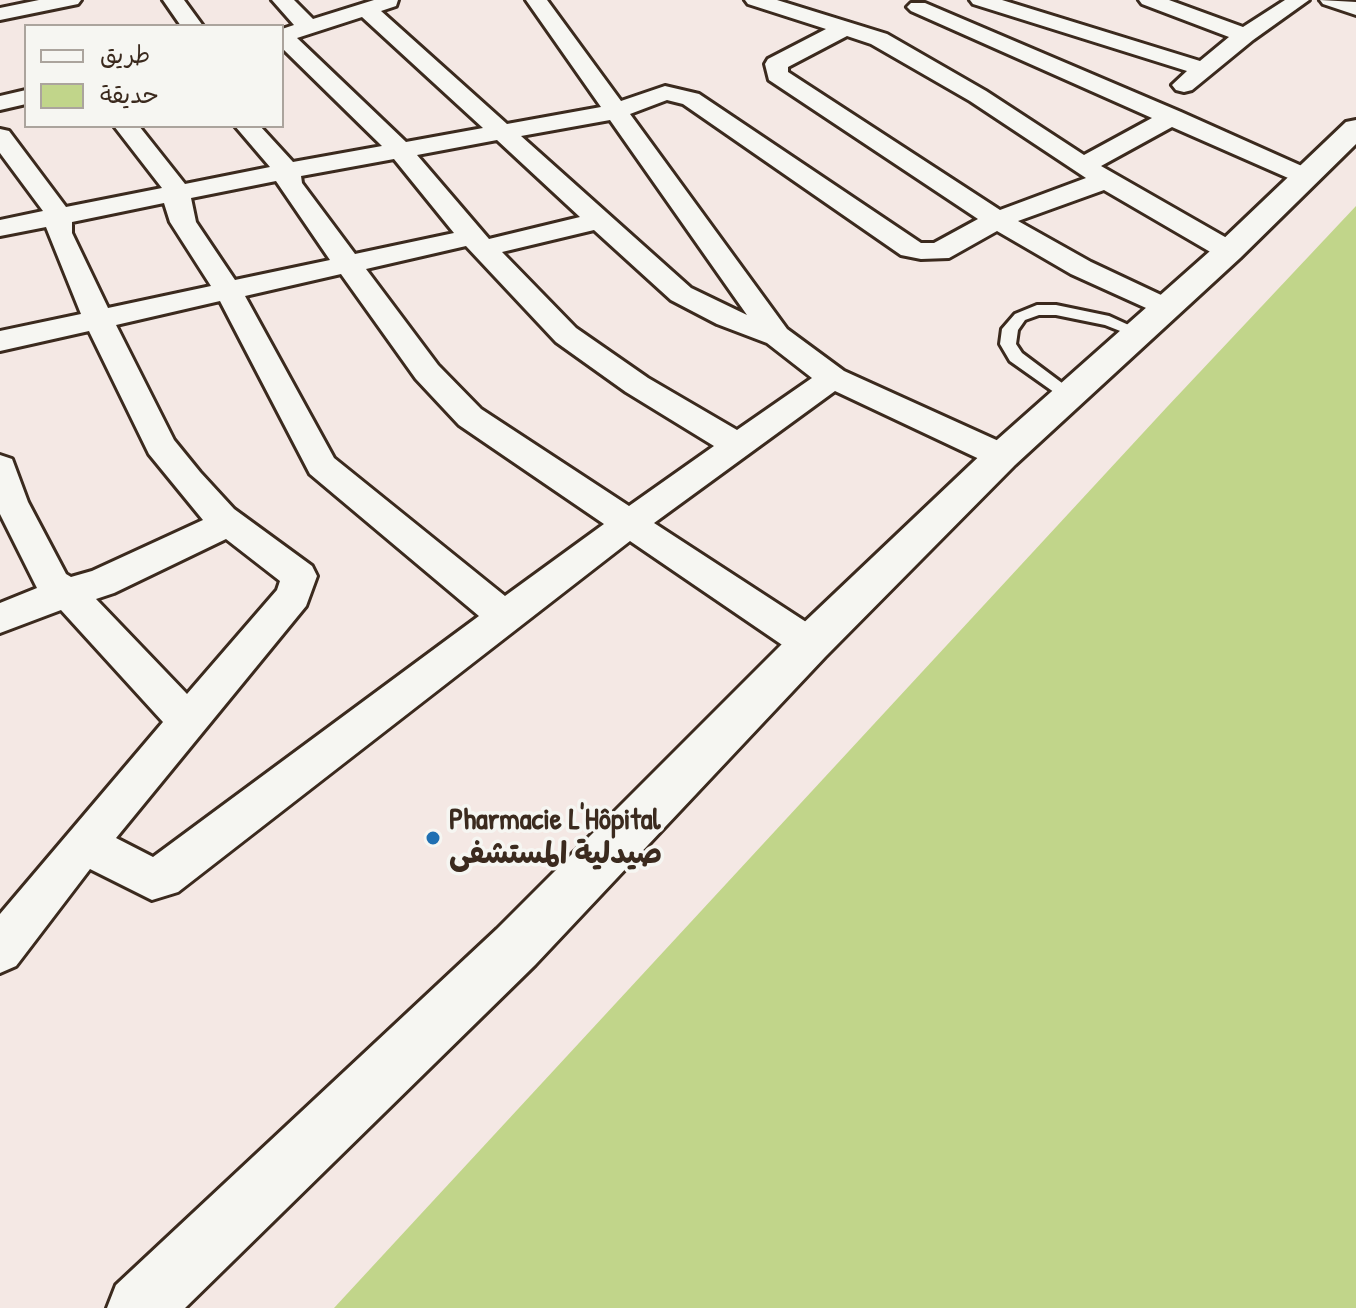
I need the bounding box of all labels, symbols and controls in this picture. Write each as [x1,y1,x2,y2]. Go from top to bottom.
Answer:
legend [24,24,284,128]
text: طريق [100,38,150,70]
text: حديقة [100,78,159,110]
place label: Pharmacie L'Hôpital صيدلية المستشفى [449,803,662,874]
marker: Pharmacie L'Hôpital صيدلية المستشفى [424,829,442,847]

